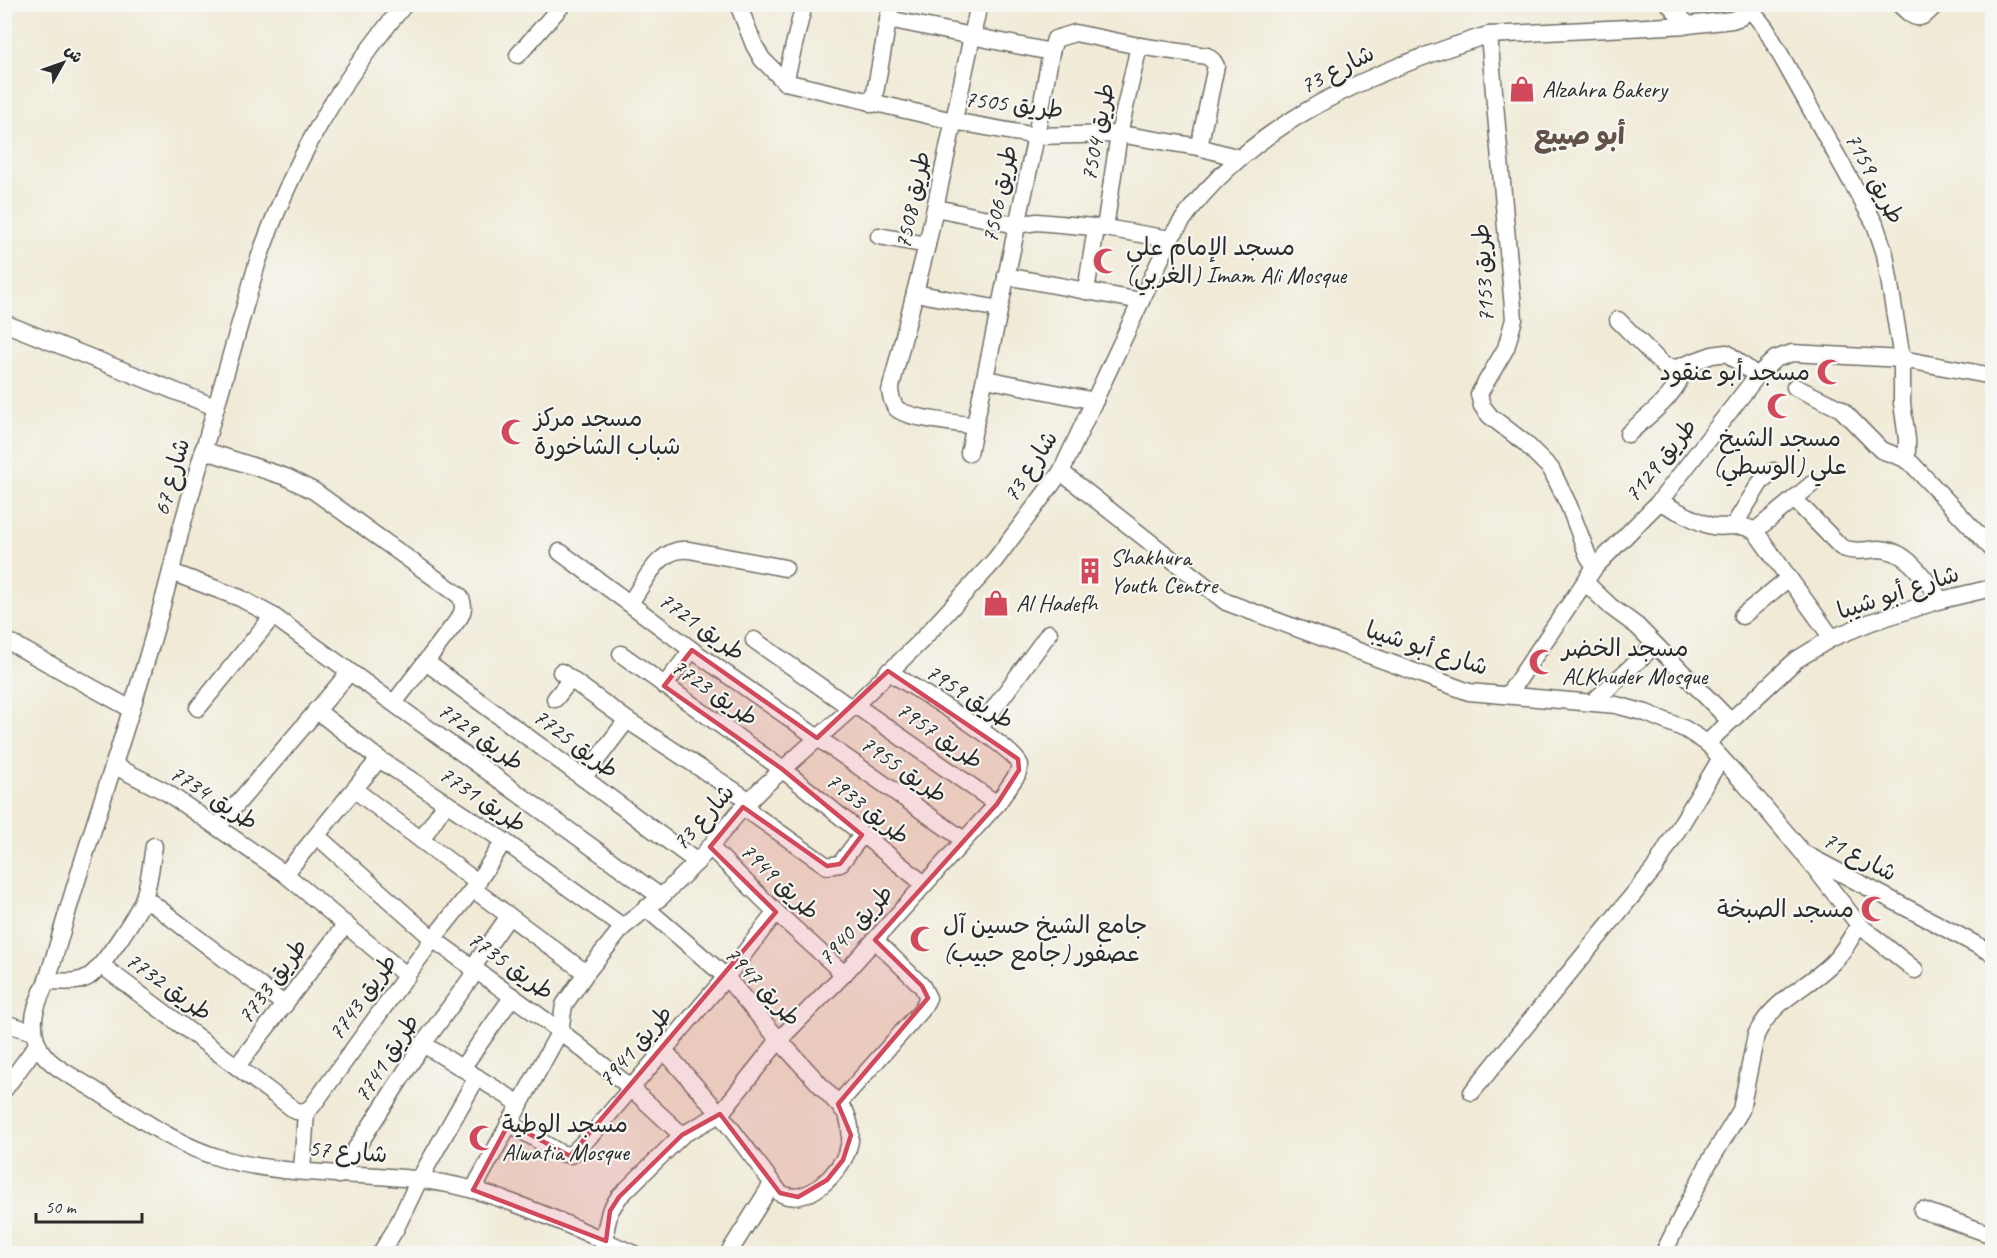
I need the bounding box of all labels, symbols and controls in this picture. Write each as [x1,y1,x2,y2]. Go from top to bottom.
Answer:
north arrow [33,33,93,93]
street label: شارع 73 [1295,38,1380,102]
text: ش [60,41,87,67]
shop icon: Alzahra Bakery [1507,74,1537,104]
place label: Alzahra Bakery [1542,74,1669,104]
street label: طريق 7504 [1073,80,1121,184]
street label: طريق 7505 [963,83,1065,125]
district label: أبو صيبع [1533,118,1626,154]
street label: طريق 7159 [1838,127,1912,229]
street label: طريق 7506 [974,142,1024,246]
street label: طريق 7508 [887,148,937,252]
street label: طريق 7153 [1465,223,1501,323]
place label: مسجد الإمام علي (الغربي) Imam Ali Mosque [1126,232,1348,296]
mosque icon: مسجد الإمام علي (الغربي) Imam Ali Mosque [1091,246,1121,276]
place label: مسجد أبو عنقود [1659,357,1810,387]
mosque icon: مسجد أبو عنقود [1815,357,1845,387]
mosque icon: مسجد الشيخ علي (الوسطي) [1765,391,1795,421]
place label: مسجد مركز شباب الشاخورة [532,403,681,462]
street label: طريق 7129 [1617,412,1703,508]
mosque icon: مسجد مركز شباب الشاخورة [499,417,529,447]
place label: مسجد الشيخ علي (الوسطي) [1713,423,1847,487]
street label: شارع 73 [996,425,1066,509]
street label: شارع 67 [146,435,198,520]
place label: Shakhura Youth Centre [1110,542,1219,600]
building icon: Shakhura Youth Centre [1075,556,1105,586]
street label: شارع أبو شيبا [1833,558,1964,628]
street label: طريق 7721 [653,585,751,667]
shop icon: Al Hadefh [981,588,1011,618]
place label: Al Hadefh [1016,588,1099,618]
street label: شارع أبو شيبا [1361,614,1492,684]
place label: مسجد الخضر ALKhuder Mosque [1560,633,1709,691]
mosque icon: مسجد الخضر ALKhuder Mosque [1527,647,1557,677]
street label: طريق 7723 [666,651,764,733]
street label: طريق 7959 [920,656,1020,736]
street label: طريق 7957 [891,694,989,776]
street label: طريق 7729 [432,695,530,777]
street label: طريق 7725 [527,701,625,785]
street label: طريق 7955 [855,728,953,810]
street label: طريق 7734 [164,757,264,837]
street label: طريق 7731 [433,759,533,839]
street label: طريق 7933 [820,765,916,851]
street label: شارع 73 [665,777,742,858]
street label: شارع 71 [1817,824,1902,890]
street label: طريق 7949 [734,836,826,926]
street label: طريق 7940 [811,878,899,972]
place label: مسجد الصبخة [1717,894,1854,924]
mosque icon: مسجد الصبخة [1859,894,1889,924]
place label: جامع الشيخ حسين آل عصفور (جامع حبيب) [943,910,1147,970]
street label: طريق 7735 [462,924,560,1006]
mosque icon: جامع الشيخ حسين آل عصفور (جامع حبيب) [908,924,938,954]
street label: طريق 7733 [230,932,314,1030]
street label: طريق 7947 [718,939,808,1033]
street label: طريق 7732 [120,945,218,1027]
street label: طريق 7743 [321,948,403,1046]
street label: طريق 7941 [591,999,679,1093]
street label: طريق 7741 [346,1008,426,1108]
place label: مسجد الوطية Alwatia Mosque [502,1109,631,1167]
mosque icon: مسجد الوطية Alwatia Mosque [467,1123,497,1153]
street label: شارع 57 [307,1133,389,1171]
scale bar [36,1186,142,1224]
text: 50 m [45,1196,78,1218]

